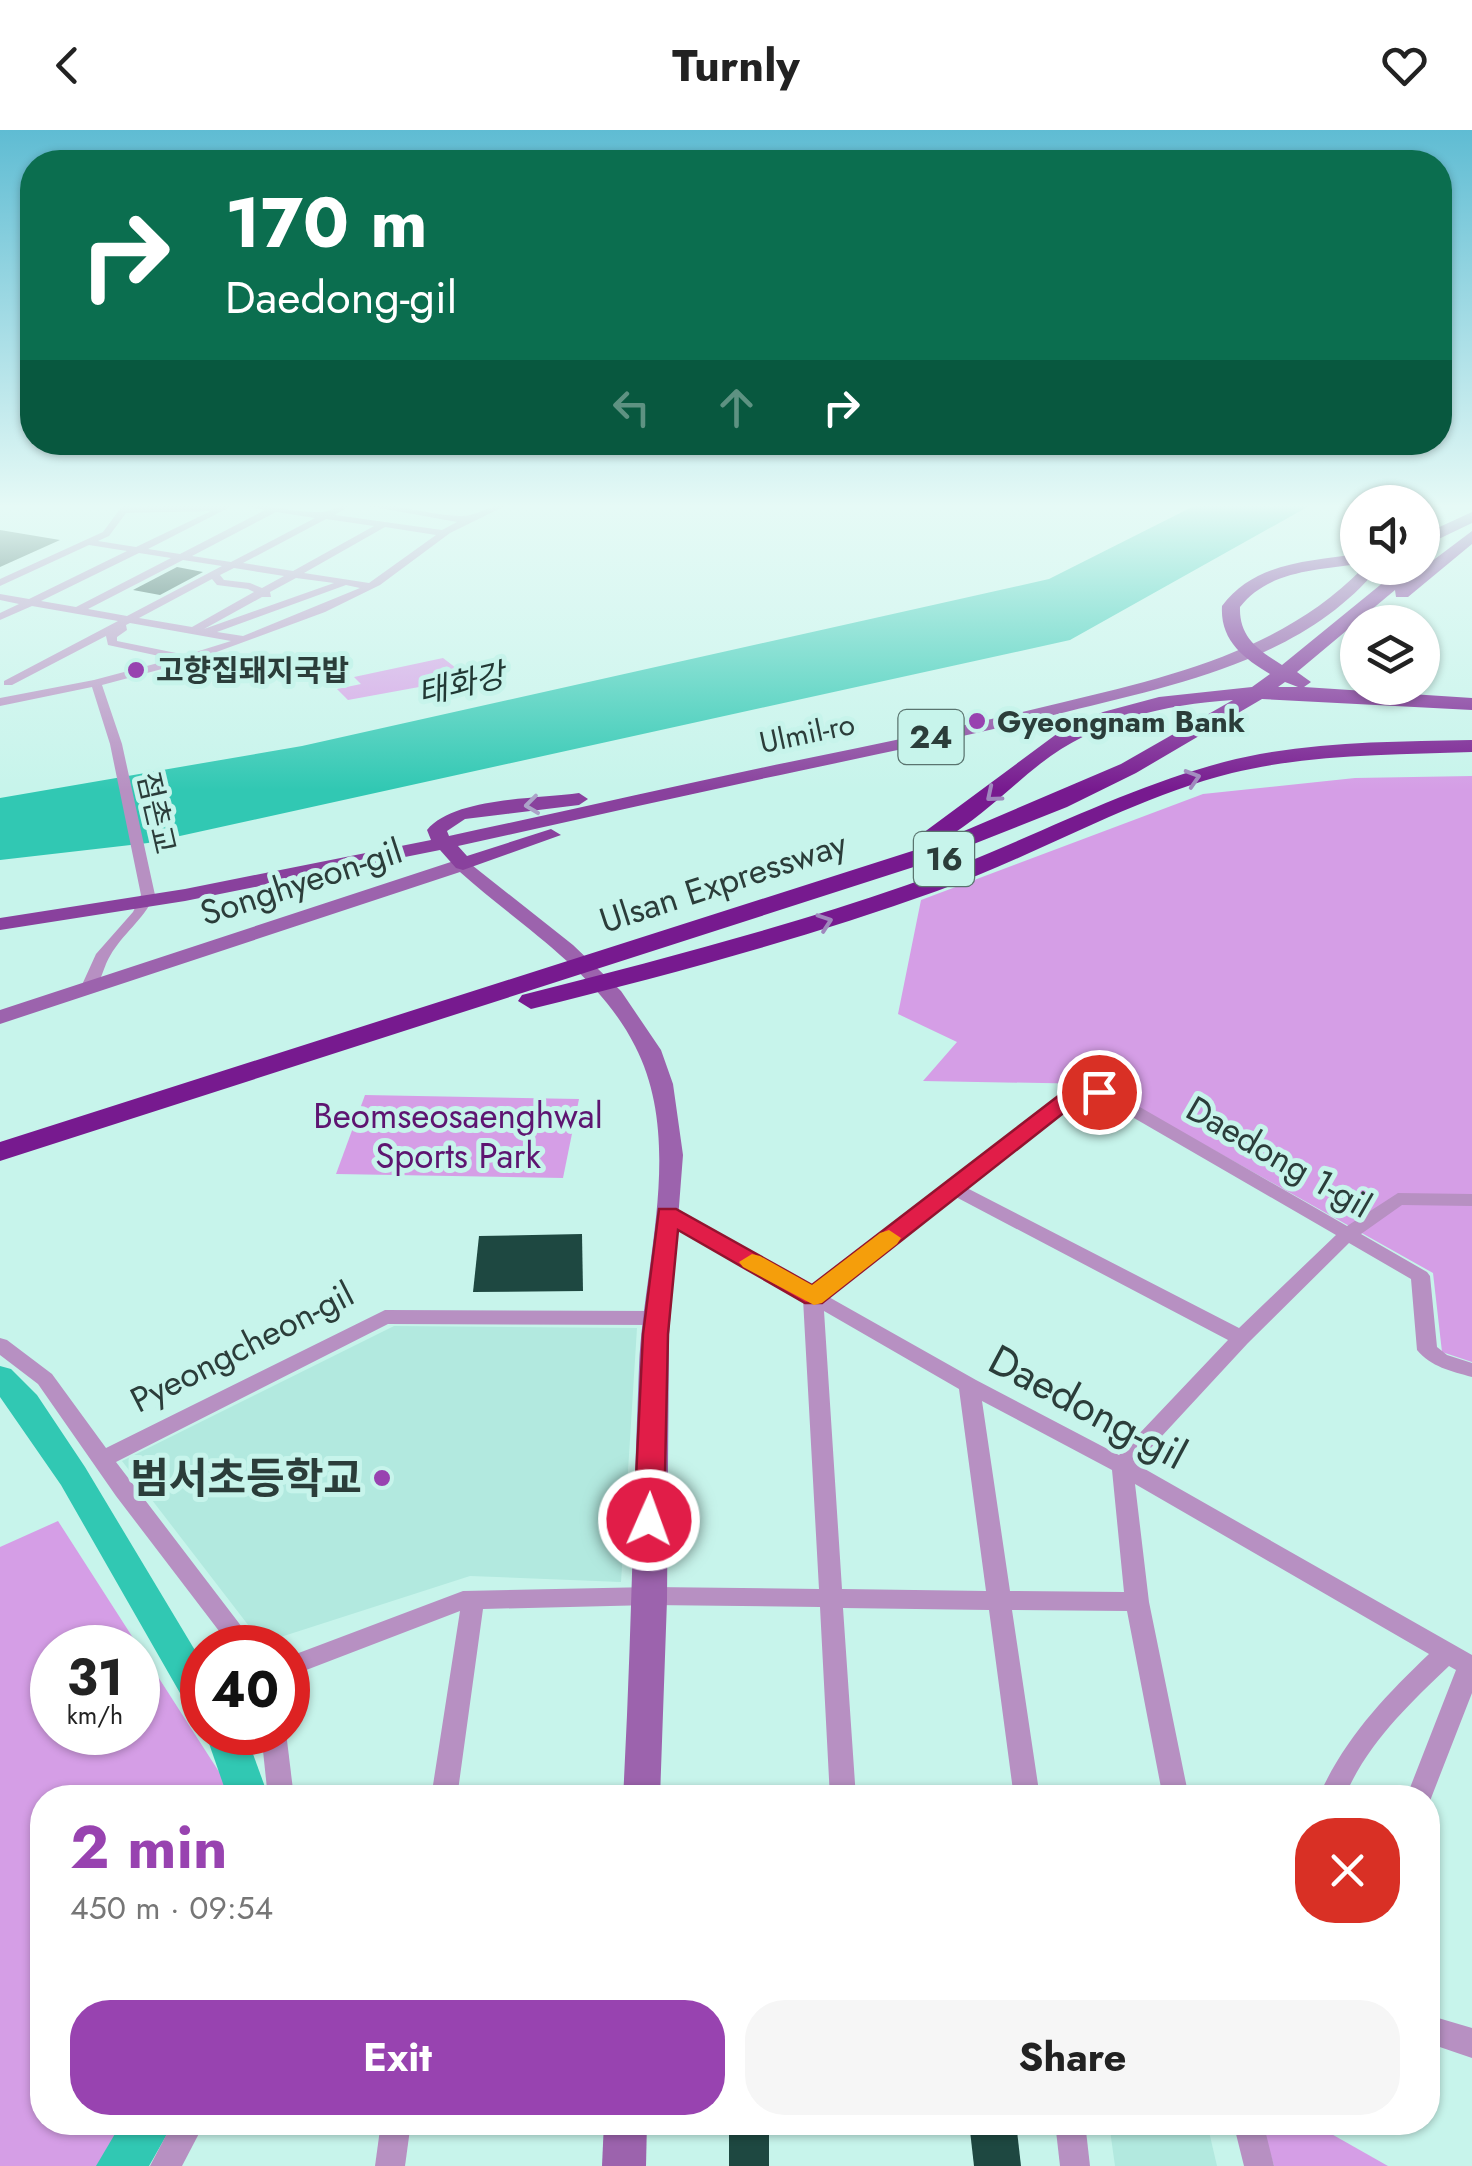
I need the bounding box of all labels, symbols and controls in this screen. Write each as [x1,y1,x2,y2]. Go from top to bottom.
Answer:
text: Turnly [672,33,800,98]
icon: back [40,38,95,93]
icon: heart [1377,38,1432,93]
text: 170 m [225,172,428,273]
icon: right [60,190,190,320]
text: Daedong-gil [225,265,457,330]
icon: left [604,380,659,435]
icon: ahead [709,380,764,435]
icon: right [814,380,869,435]
map controls [1340,485,1440,705]
button: sound [1340,485,1440,585]
button: layers [1340,605,1440,705]
place label: 고향집돼지국밥 [156,649,349,692]
water label: 태화강 [413,651,514,716]
marker: 고향집돼지국밥 [125,659,147,681]
place label: Gyeongnam Bank [997,700,1246,743]
street label: Ulmil-ro [755,702,859,764]
road number: 24 [898,710,964,764]
marker: Gyeongnam Bank [966,710,988,732]
street label: 점촌교 [127,768,187,858]
one-way arrow [1183,769,1200,790]
one-way arrow [987,783,1005,801]
one-way arrow [523,794,539,815]
street label: Ulsan Expressway [593,818,854,945]
street label: Songhyeon-gil [194,826,408,938]
road number: 16 [914,832,974,886]
one-way arrow [816,913,833,934]
pin [1057,1050,1142,1135]
icon: arrive [1072,1065,1127,1120]
street label: Daedong 1-gil [1177,1084,1381,1230]
park label: Beomseosaenghwal Sports Park [313,1091,603,1181]
street label: Pyeongcheon-gil [122,1269,362,1425]
street label: Daedong-gil [978,1329,1198,1485]
place label: 범서초등학교 [130,1448,362,1509]
marker: 범서초등학교 [371,1467,393,1489]
position arrow [597,1468,701,1572]
speed limit sign: 40 [180,1625,310,1755]
text: 31 [67,1641,123,1714]
text: km/h [67,1697,123,1733]
text: 2 min [70,1804,228,1891]
button: close [1295,1818,1400,1923]
text: 450 m · 09:54 [70,1885,273,1931]
button: Exit [70,2000,725,2115]
button: Share [745,2000,1400,2115]

